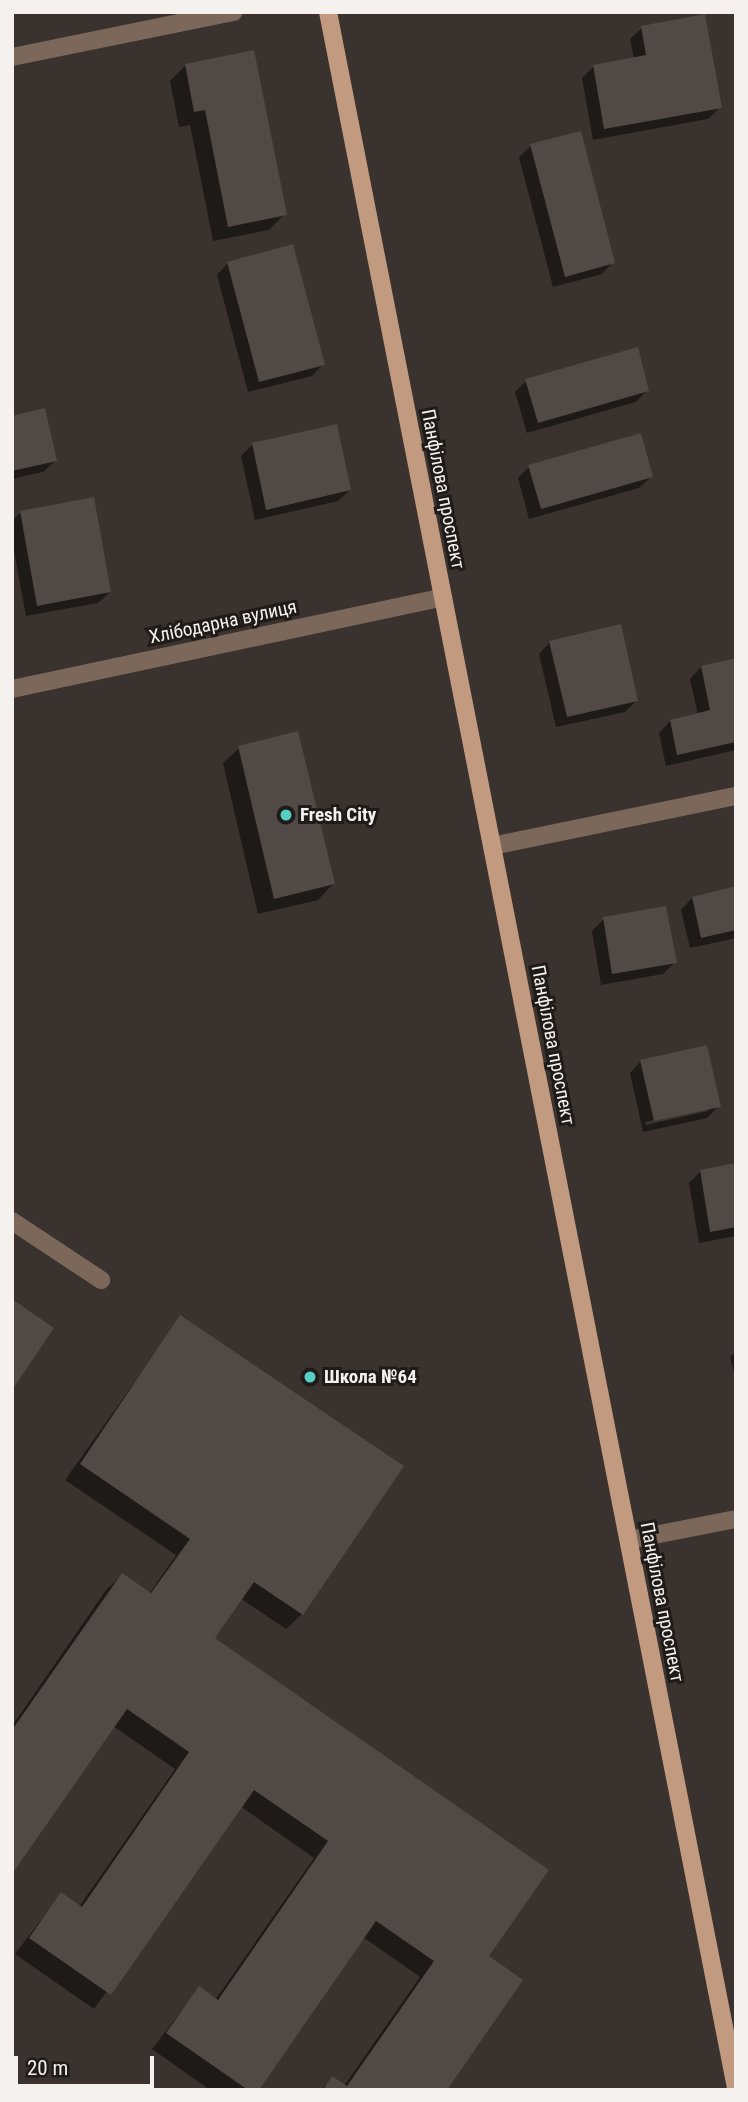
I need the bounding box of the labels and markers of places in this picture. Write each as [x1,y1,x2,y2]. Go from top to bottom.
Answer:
place label: Fresh City [300,804,376,826]
marker: Fresh City [278,807,294,823]
place label: Школа №64 [324,1366,417,1388]
marker: Школа №64 [302,1369,318,1385]

